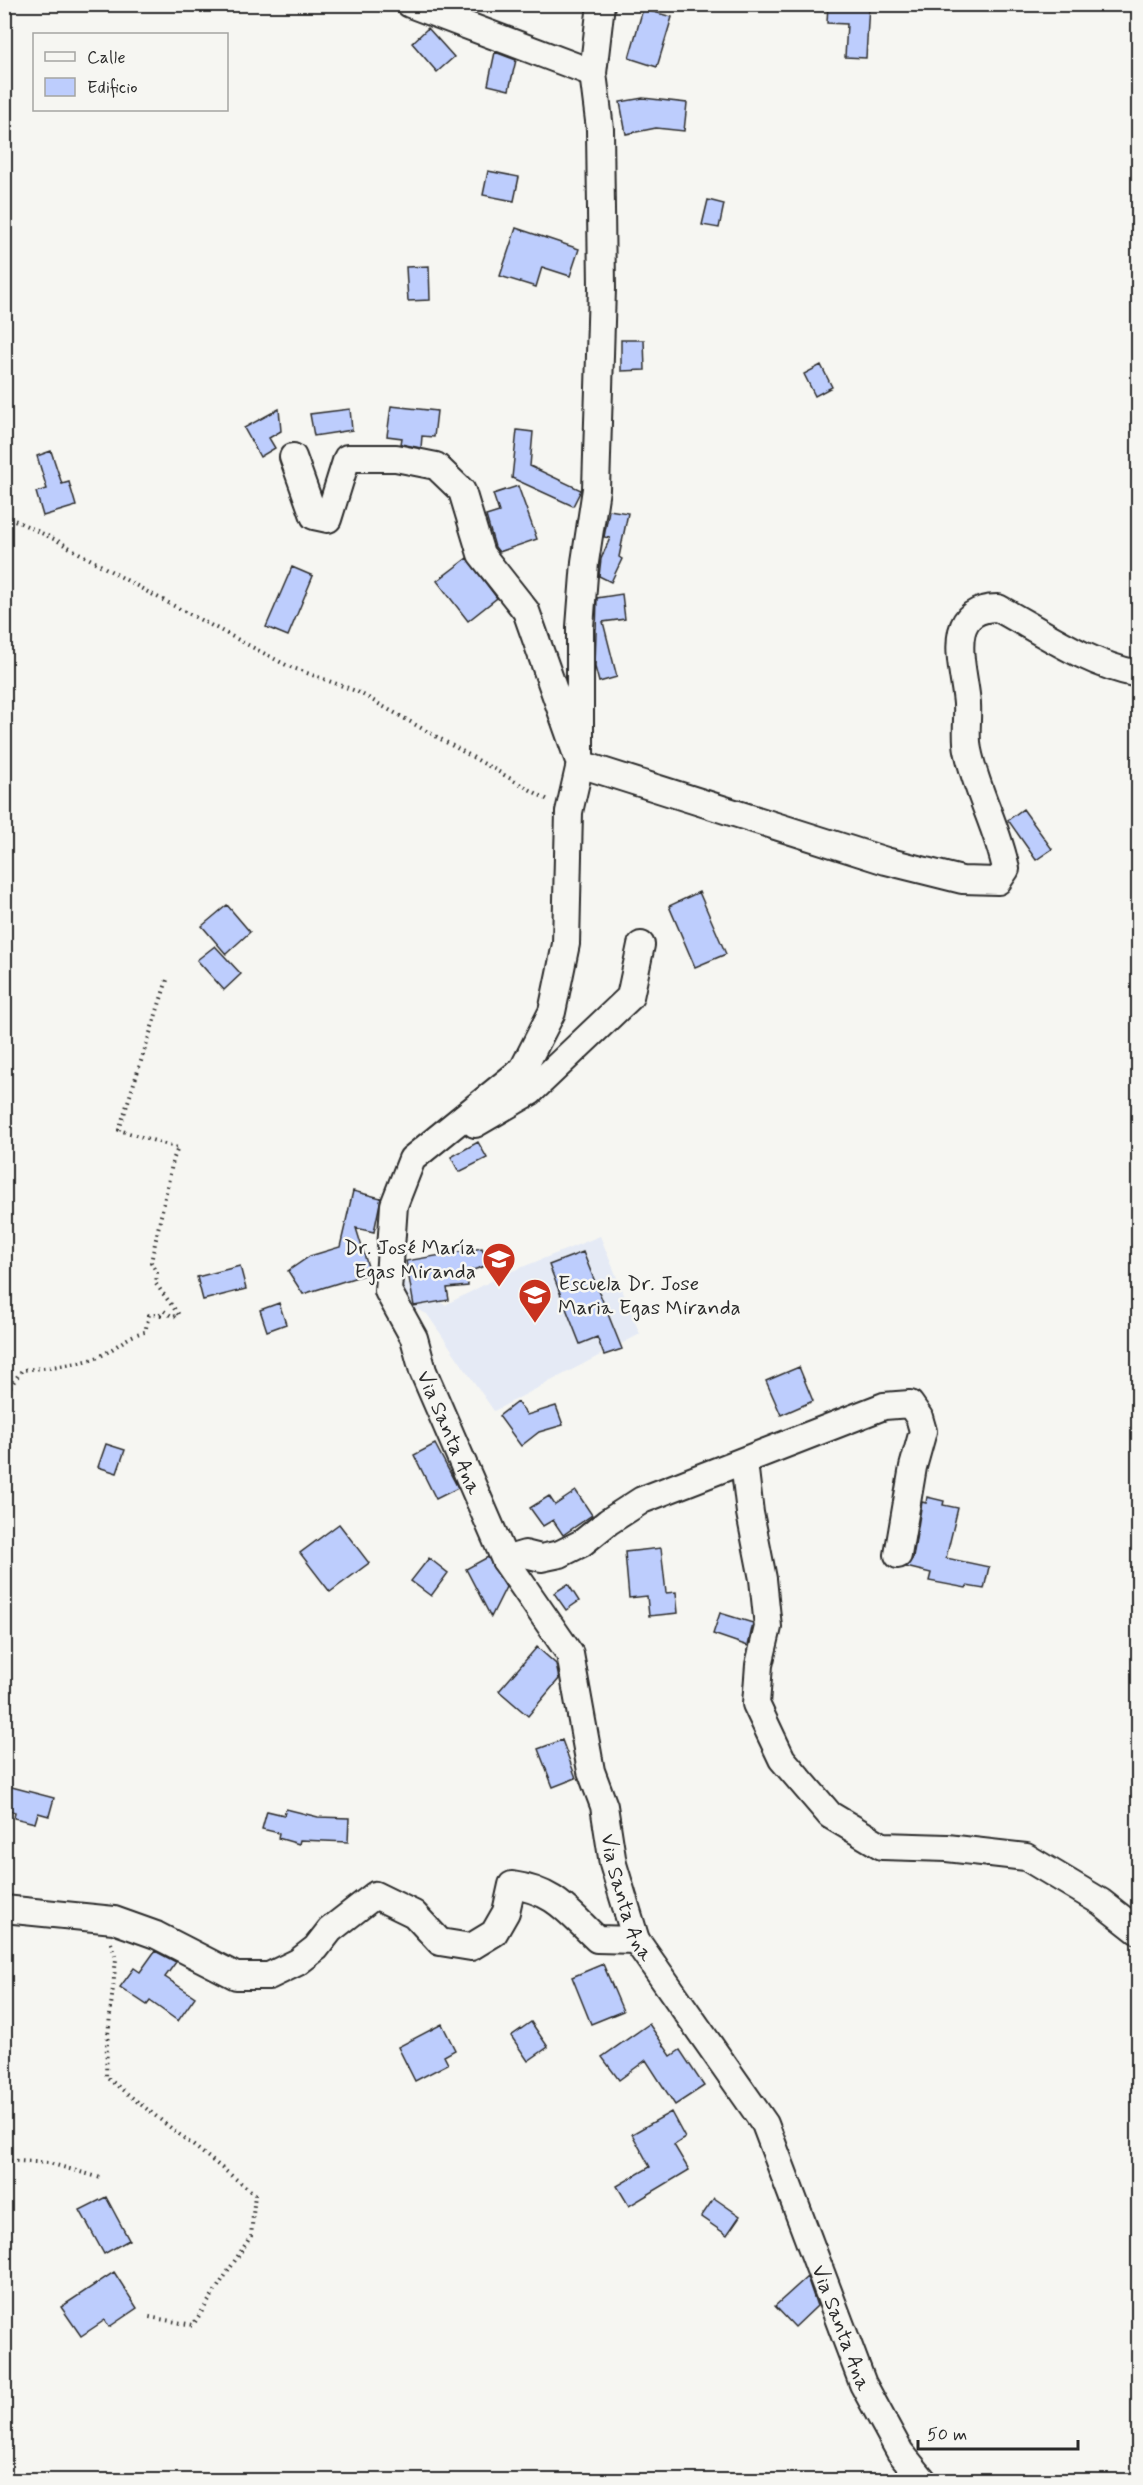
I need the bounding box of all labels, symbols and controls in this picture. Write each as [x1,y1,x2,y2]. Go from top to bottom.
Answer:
legend [33,33,228,111]
text: Calle [87,46,126,70]
text: Edificio [87,76,138,100]
place label: Dr. José María Egas Miranda [344,1234,476,1286]
school or university icon: Dr. José María Egas Miranda [481,1241,517,1288]
place label: Escuela Dr. Jose Maria Egas Miranda [558,1270,741,1322]
school or university icon: Escuela Dr. Jose Maria Egas Miranda [517,1277,553,1324]
street label: Via Santa Ana [409,1366,488,1499]
street label: Via Santa Ana [593,1832,660,1967]
street label: Via Santa Ana [804,2261,877,2395]
scale bar [918,2413,1078,2451]
text: 50 m [927,2423,967,2447]

